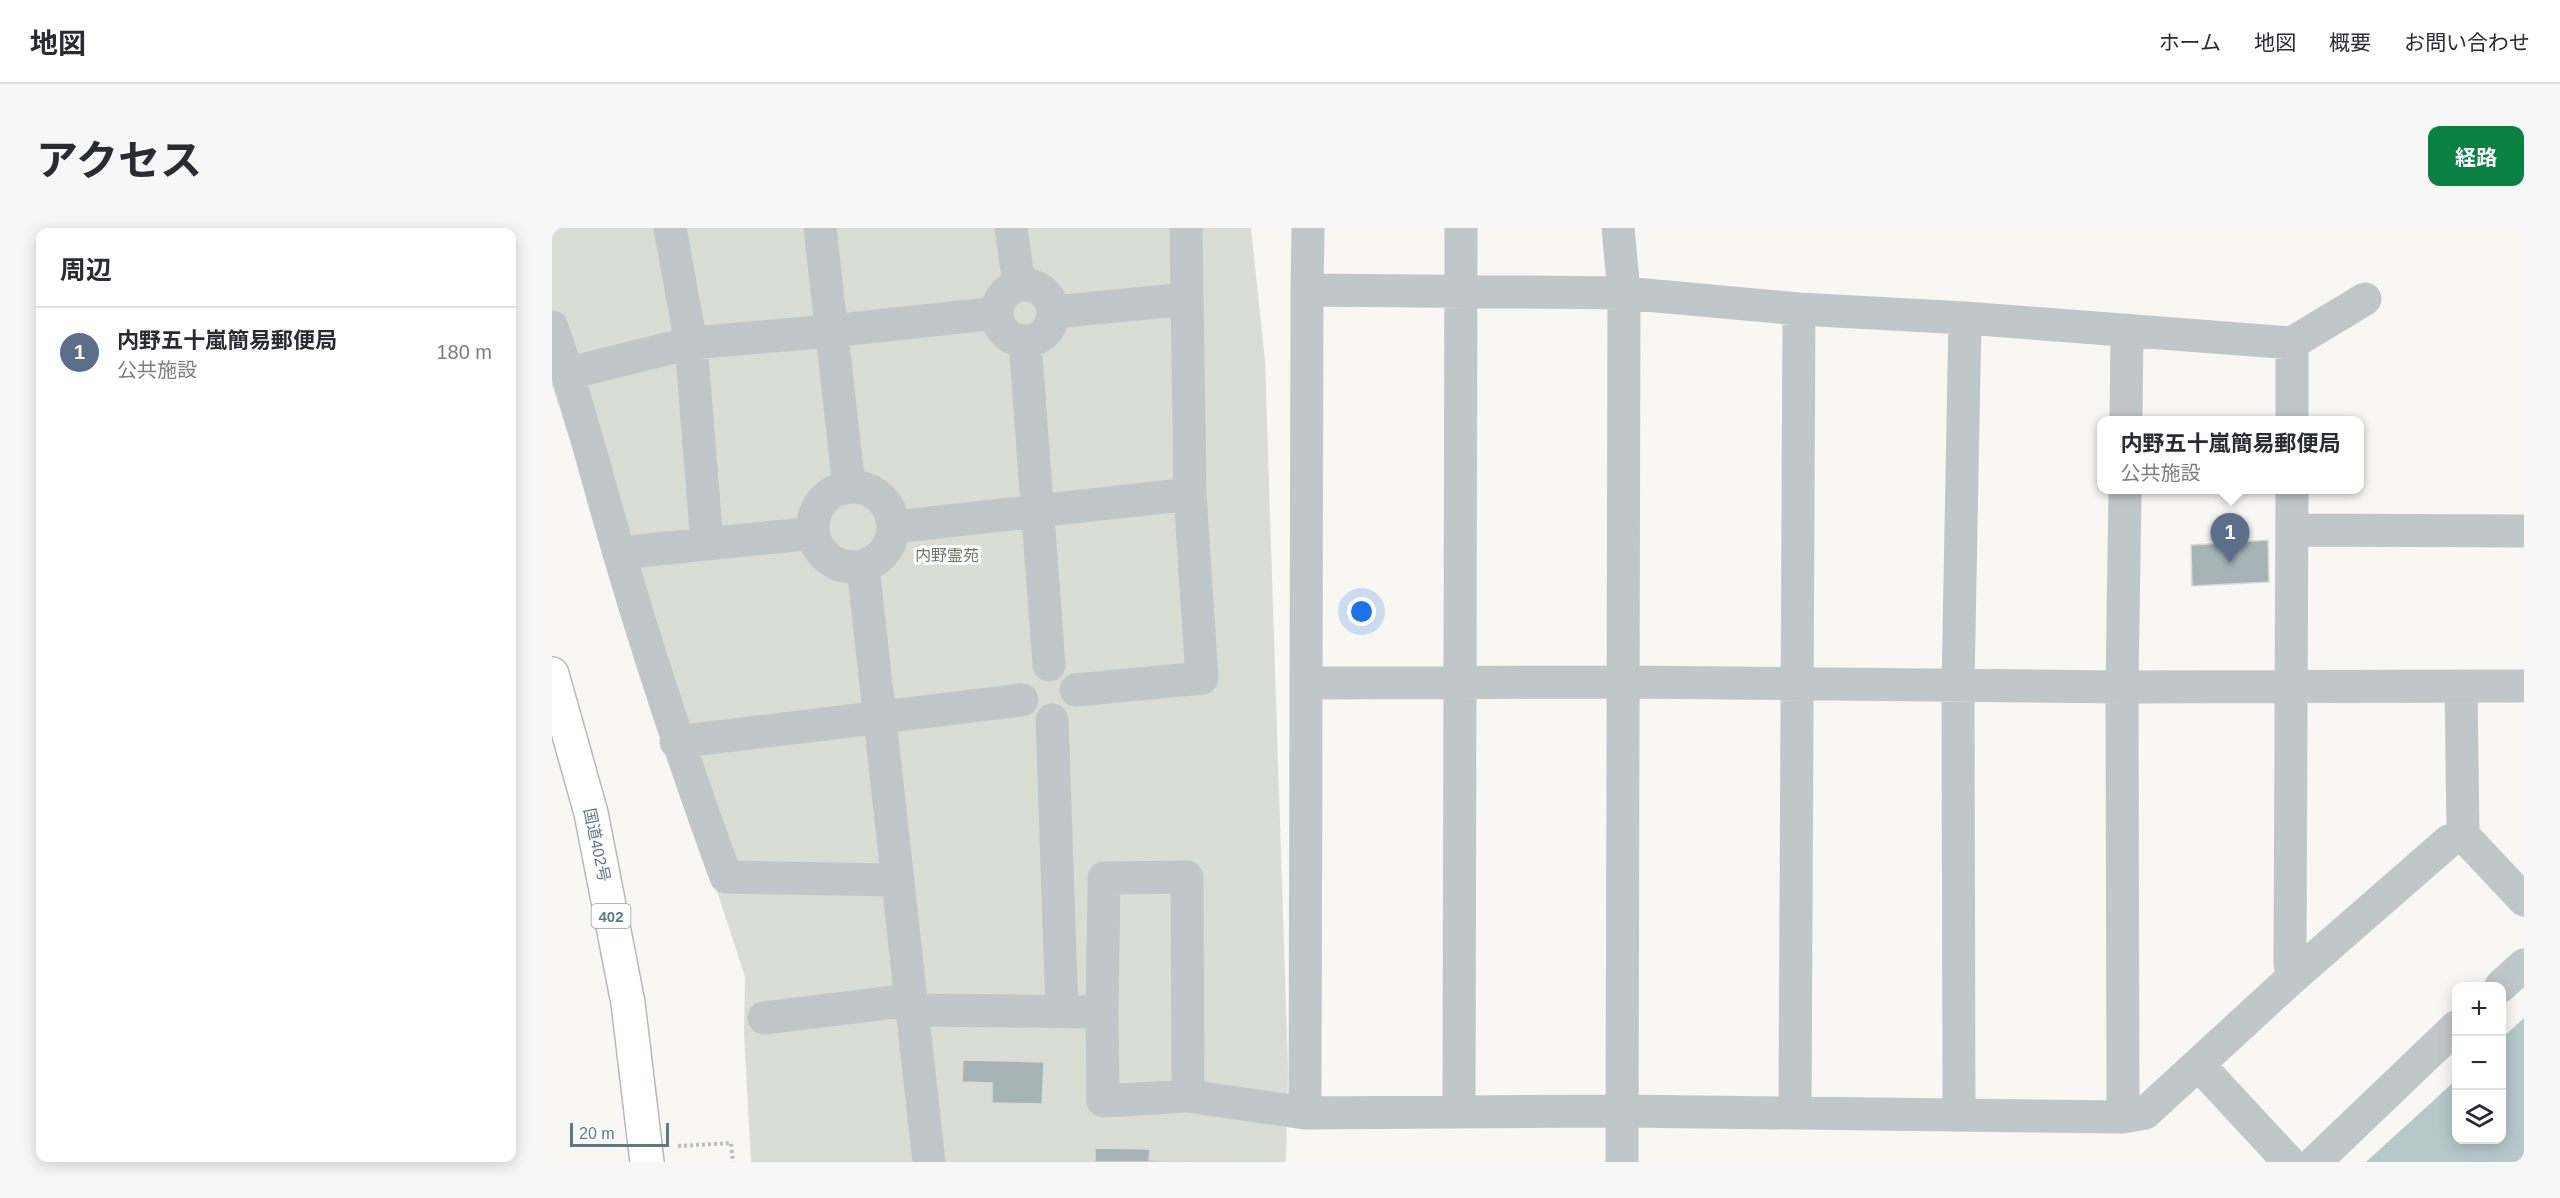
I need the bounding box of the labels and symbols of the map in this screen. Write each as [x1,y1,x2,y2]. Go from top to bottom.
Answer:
pin: 1 [2210,514,2250,563]
park label: 内野霊苑 [915,547,979,564]
your location [1347,597,1376,626]
street label: 国道402号 [581,807,613,883]
road number: 402 [592,904,630,928]
scale bar [570,1120,669,1148]

